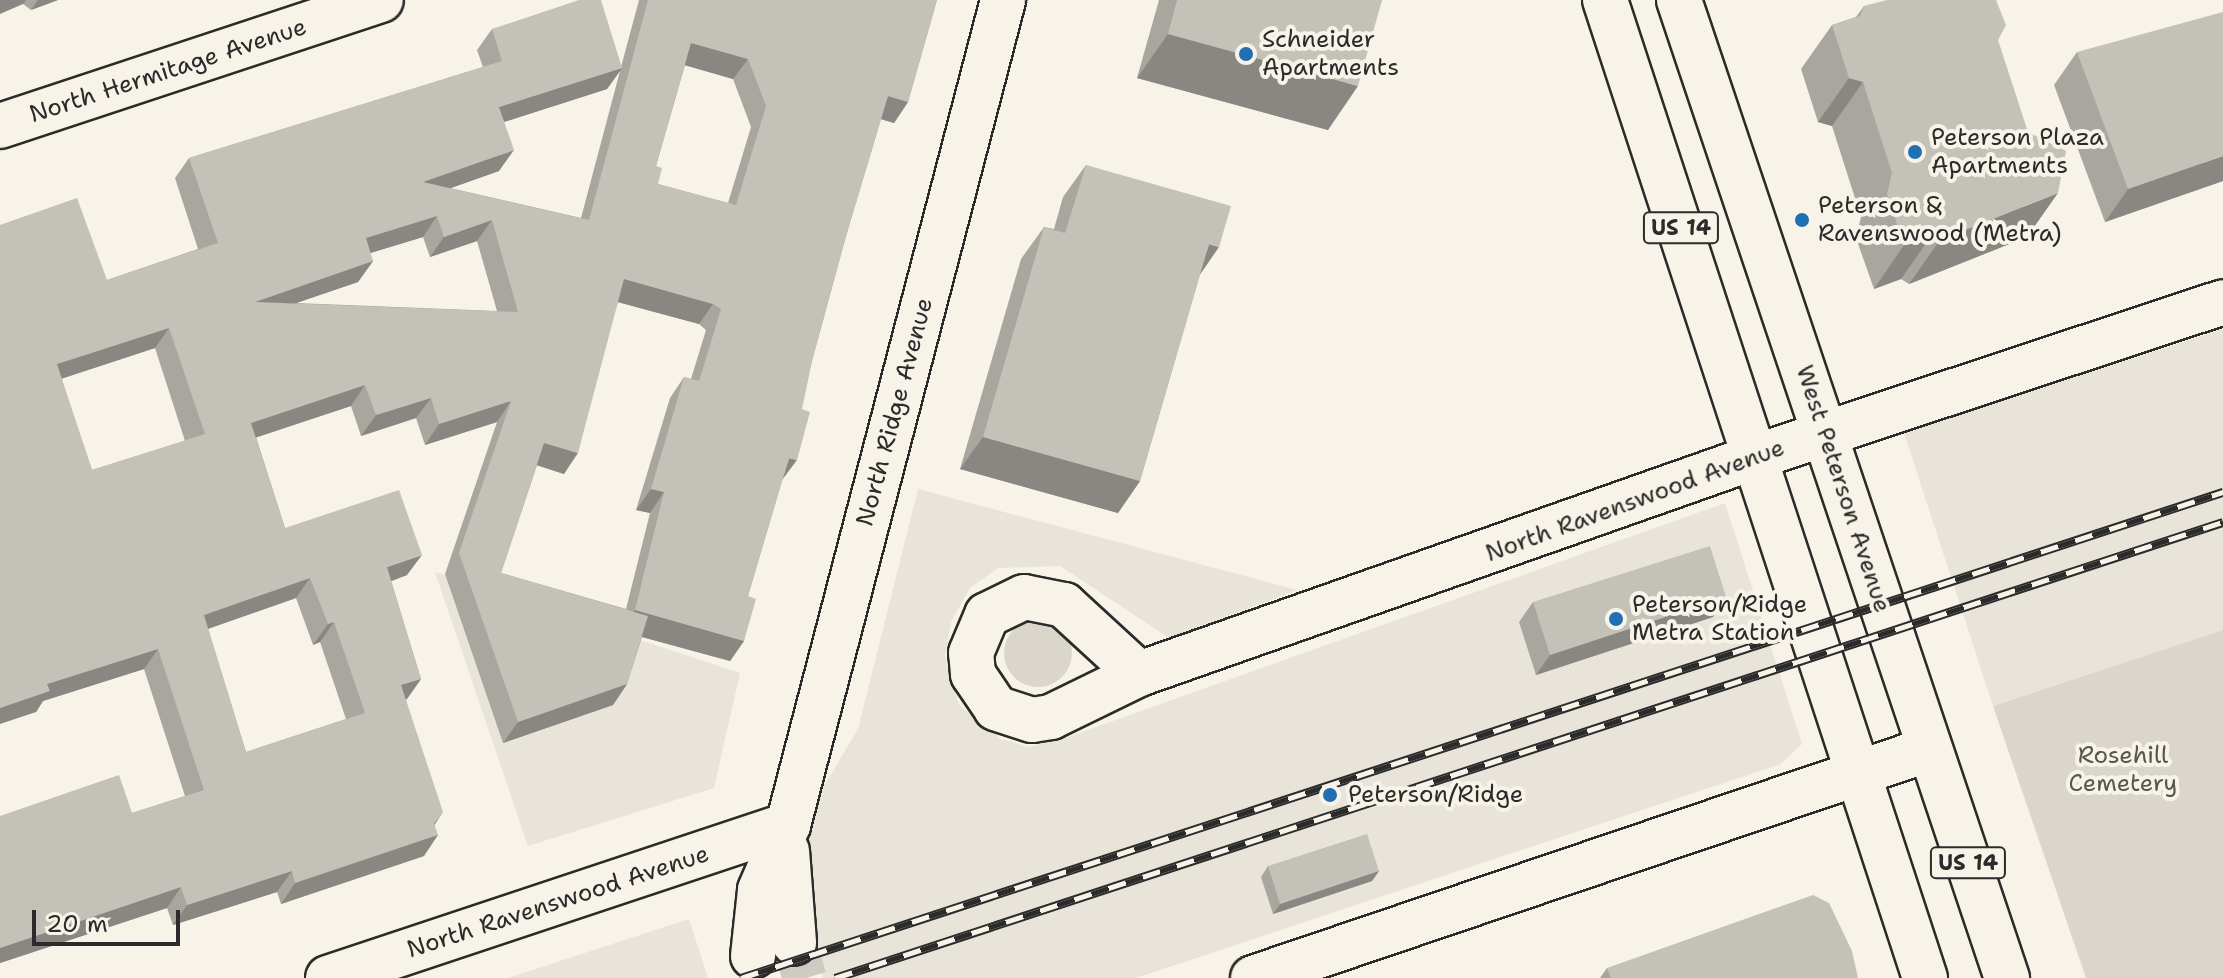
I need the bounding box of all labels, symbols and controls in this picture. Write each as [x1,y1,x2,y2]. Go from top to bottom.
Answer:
street label: North Hermitage Avenue [26,13,310,129]
place label: Schneider Apartments [1262,26,1399,82]
marker: Schneider Apartments [1237,45,1255,63]
place label: Peterson Plaza Apartments [1931,124,2104,180]
marker: Peterson Plaza Apartments [1906,143,1924,161]
place label: Peterson & Ravenswood (Metra) [1818,192,2061,248]
road number: US 14 [1641,210,1721,246]
marker: Peterson & Ravenswood (Metra) [1793,211,1811,229]
street label: North Ridge Avenue [851,295,939,529]
street label: West Peterson Avenue [1789,362,1897,616]
street label: North Ravenswood Avenue [1482,433,1788,569]
place label: Peterson/Ridge Metra Station [1632,591,1807,647]
marker: Peterson/Ridge Metra Station [1607,610,1625,628]
park label: Rosehill Cemetery [2069,742,2177,798]
place label: Peterson/Ridge [1348,781,1523,809]
marker: Peterson/Ridge [1319,784,1341,806]
street label: North Ravenswood Avenue [403,840,713,964]
road number: US 14 [1928,845,2008,881]
scale bar [36,894,184,944]
text: 20 m [46,908,108,940]

